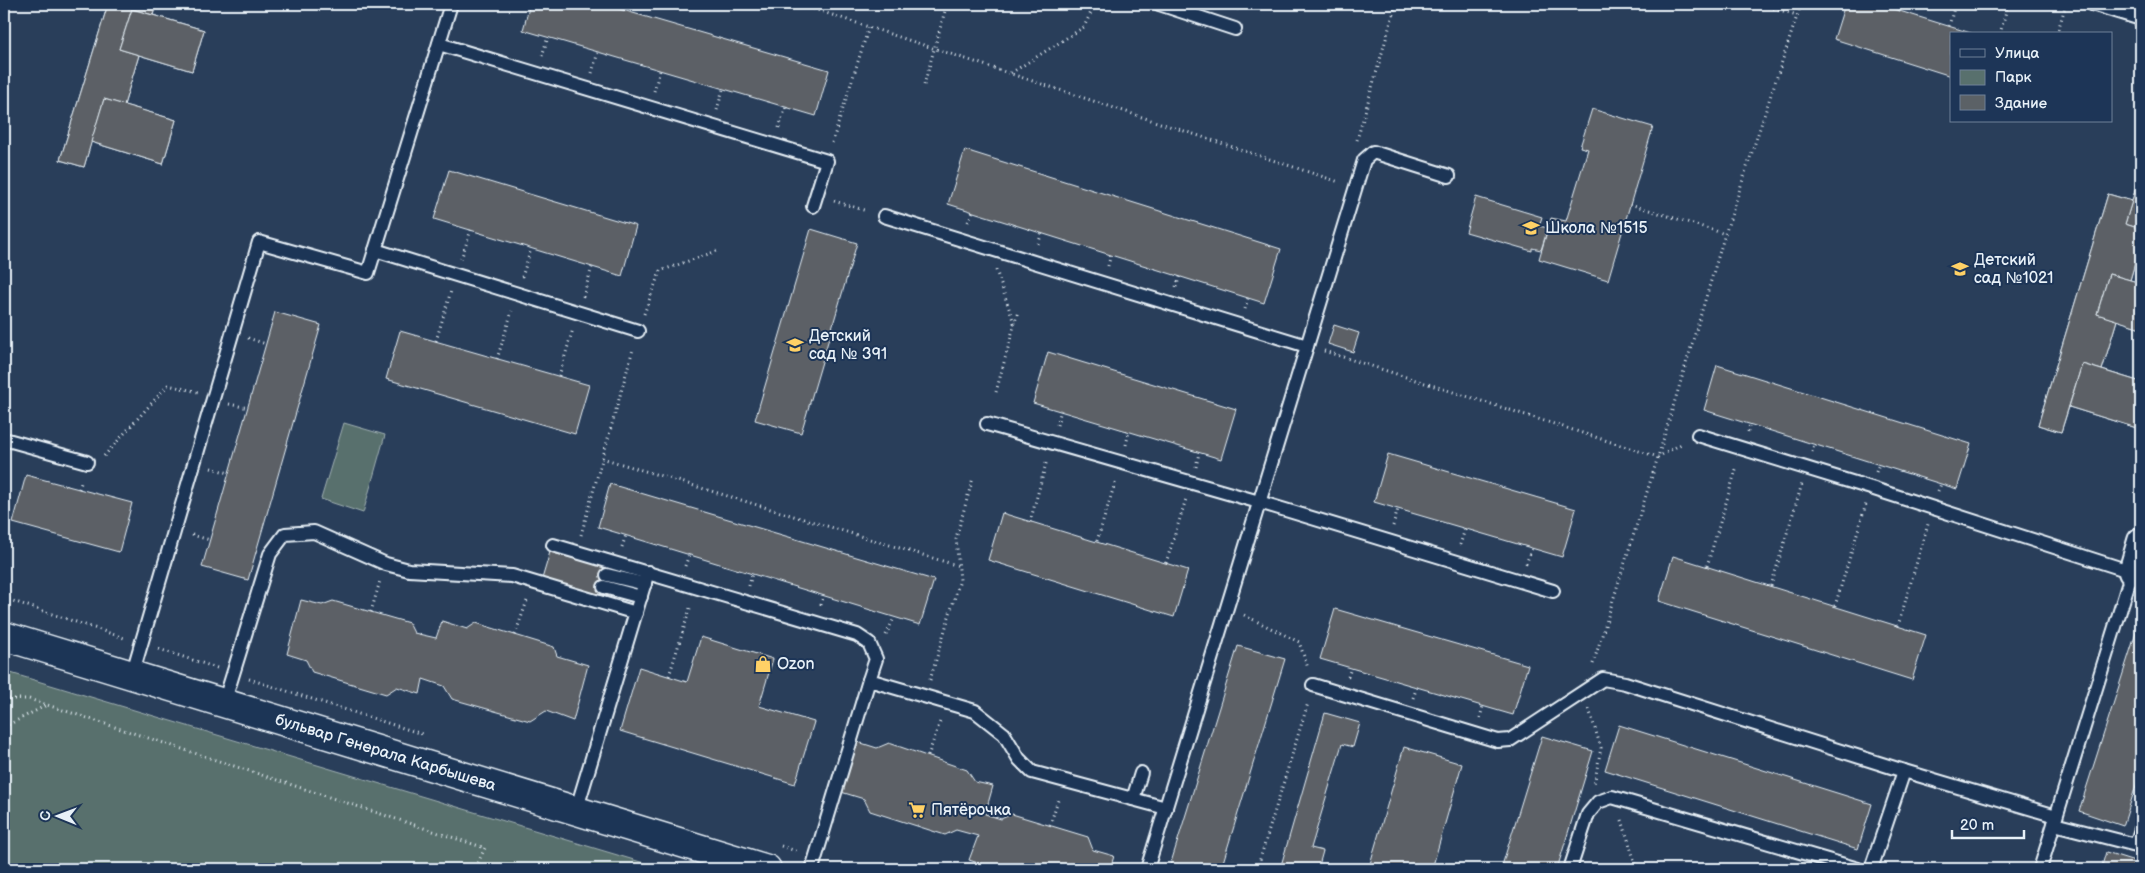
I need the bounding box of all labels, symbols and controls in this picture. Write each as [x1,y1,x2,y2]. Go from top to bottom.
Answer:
legend [1950,32,2112,122]
text: Улица [1995,44,2040,63]
text: Парк [1995,68,2032,87]
text: Здание [1995,94,2047,113]
school or university icon: Школа №1515 [1521,218,1541,238]
place label: Школа №1515 [1545,219,1648,238]
place label: Детский сад №1021 [1974,251,2054,288]
school or university icon: Детский сад №1021 [1950,259,1970,279]
place label: Детский сад № 391 [809,327,887,364]
school or university icon: Детский сад № 391 [785,335,805,355]
shop icon: Ozon [753,654,773,674]
place label: Ozon [777,655,815,674]
street label: бульвар Генерала Карбышева [273,710,499,795]
north arrow [32,790,82,840]
supermarket icon: Пятёрочка [907,800,927,820]
place label: Пятёрочка [931,801,1012,820]
scale bar [1952,808,2025,840]
text: С [37,811,54,821]
text: 20 m [1960,816,1994,835]

